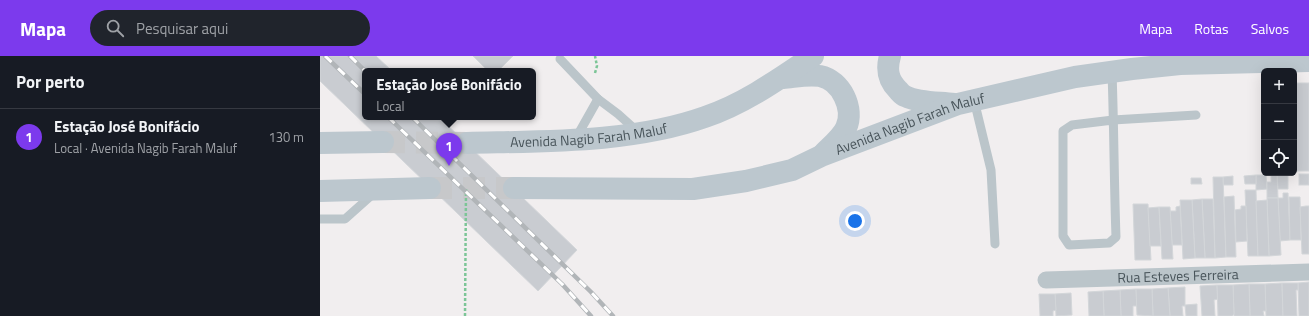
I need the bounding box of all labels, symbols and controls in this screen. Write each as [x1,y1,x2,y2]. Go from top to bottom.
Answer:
search box [90,10,370,46]
text: Mapa [20,14,66,43]
icon: search [104,17,126,39]
text: Pesquisar aqui [136,17,228,40]
text: Mapa [1139,18,1172,39]
text: Rotas [1194,18,1229,39]
text: Salvos [1251,18,1289,39]
popup [362,68,536,120]
map controls [1261,68,1297,176]
button: + [1261,68,1297,104]
text: Por perto [16,69,85,95]
text: Estação José Bonifácio [376,73,522,96]
street label: Avenida Nagib Farah Maluf [832,87,987,160]
text: Local [376,96,404,116]
button: − [1261,104,1297,140]
text: Estação José Bonifácio [54,115,199,138]
street label: Avenida Nagib Farah Maluf [510,117,669,152]
text: 1 [25,127,33,147]
text: 130 m [268,127,304,147]
pin: 1 [436,133,462,166]
text: Local · Avenida Nagib Farah Maluf [54,138,237,158]
button: locate [1261,140,1297,176]
your location [845,211,865,231]
street label: Rua Esteves Ferreira [1117,263,1239,288]

